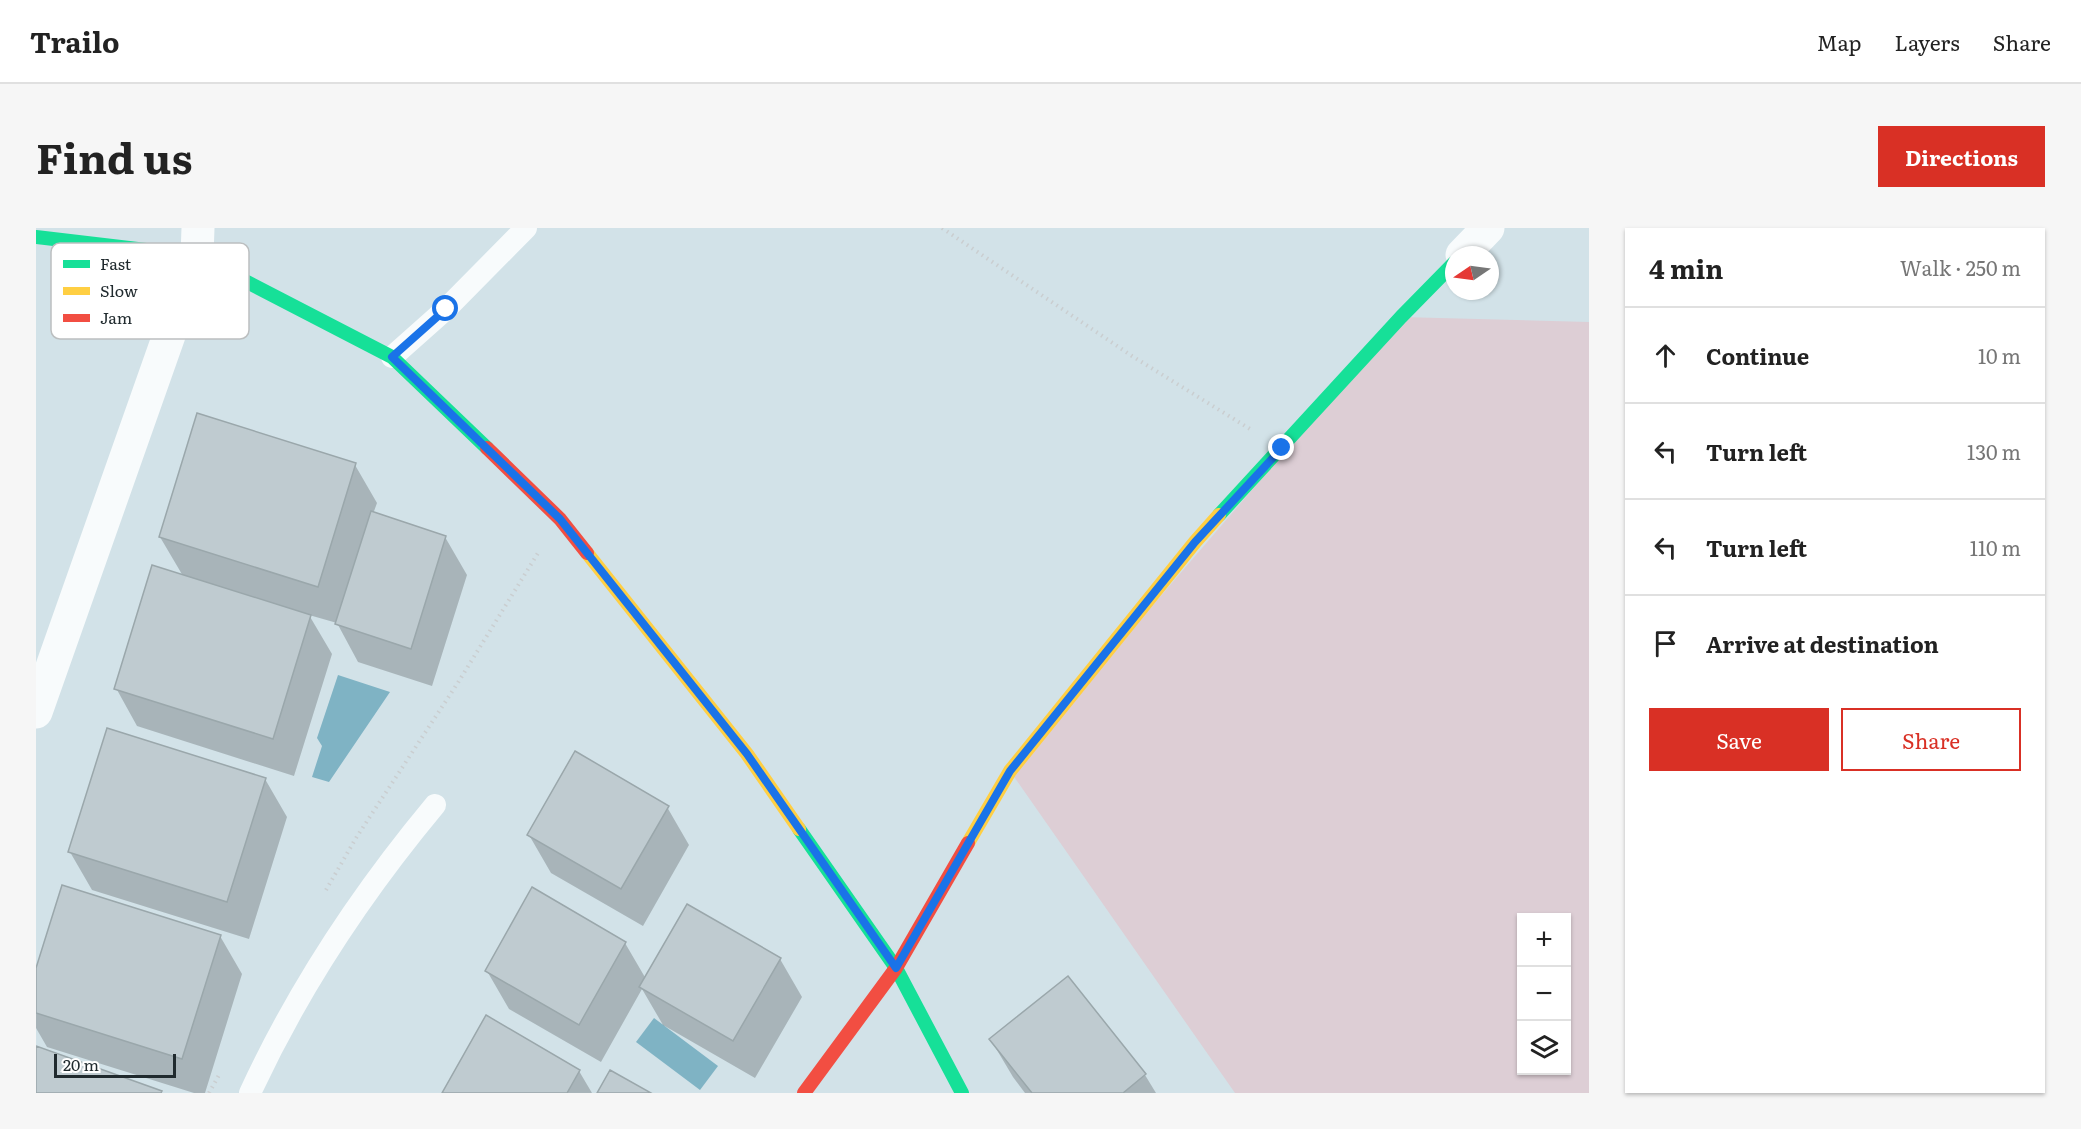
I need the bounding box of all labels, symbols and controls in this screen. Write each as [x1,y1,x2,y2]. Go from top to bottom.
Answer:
text: Trailo [30,20,119,62]
text: Map [1817,26,1862,57]
text: Layers [1895,26,1960,57]
text: Share [1993,26,2051,57]
text: Find us [36,125,193,187]
button: Directions [1878,126,2045,187]
legend [51,243,249,339]
north arrow [1445,246,1499,300]
text: 4 min [1649,248,1723,287]
text: Fast [100,251,132,275]
text: Walk · 250 m [1900,252,2021,282]
text: Slow [100,278,138,302]
route start [432,295,458,321]
text: Jam [100,305,133,329]
icon: ahead [1649,339,1682,372]
text: Continue [1706,339,1809,372]
text: 10 m [1978,340,2021,370]
route end [1268,434,1294,460]
icon: left [1649,435,1682,468]
text: Turn left [1706,435,1807,468]
text: 130 m [1967,436,2021,466]
icon: left [1649,531,1682,564]
text: Turn left [1706,531,1807,564]
text: 110 m [1970,532,2021,562]
icon: arrive [1649,627,1682,660]
text: Arrive at destination [1706,627,1939,660]
button: Save [1649,708,1829,771]
button: Share [1841,708,2021,771]
map controls [1517,913,1571,1075]
button: + [1517,913,1571,967]
button: − [1517,967,1571,1021]
button: layers [1517,1021,1571,1075]
scale bar [54,1051,176,1078]
text: 20 m [63,1052,99,1076]

